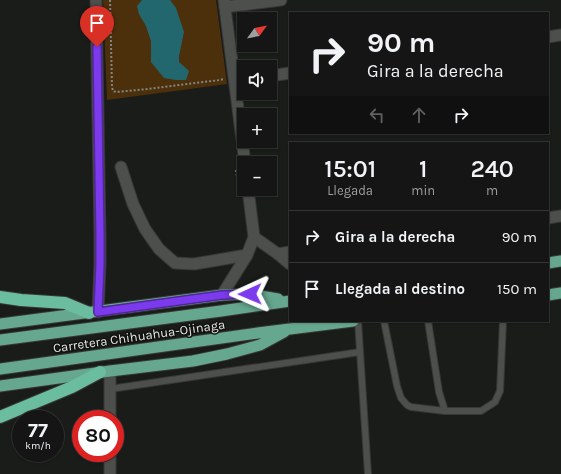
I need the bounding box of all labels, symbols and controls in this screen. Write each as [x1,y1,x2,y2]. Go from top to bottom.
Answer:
pin [80,6,114,47]
icon: arrive [86,12,108,34]
north arrow [237,12,277,52]
map controls [237,12,277,196]
text: 90 m [367,26,435,59]
icon: right [301,28,353,80]
button: sound [237,60,277,100]
text: Gira a la derecha [367,60,504,82]
icon: left [366,104,388,126]
icon: ahead [408,104,430,126]
icon: right [450,104,472,126]
button: + [237,108,277,148]
text: 15:01 [324,155,376,183]
text: 1 [419,155,427,183]
text: 240 [470,155,514,183]
button: − [237,156,277,196]
text: Llegada [327,183,373,198]
text: min [411,183,435,198]
text: m [486,183,498,198]
icon: right [301,226,323,248]
text: Gira a la derecha [335,228,455,246]
text: 90 m [502,228,537,246]
position arrow [229,273,271,315]
icon: arrive [301,278,323,300]
text: Llegada al destino [335,280,465,298]
text: 150 m [497,280,537,298]
street label: Carretera Chihuahua-Ojinaga [52,316,226,356]
speed limit sign: 80 [72,410,124,462]
text: 77 [28,419,48,442]
text: km/h [25,440,51,452]

